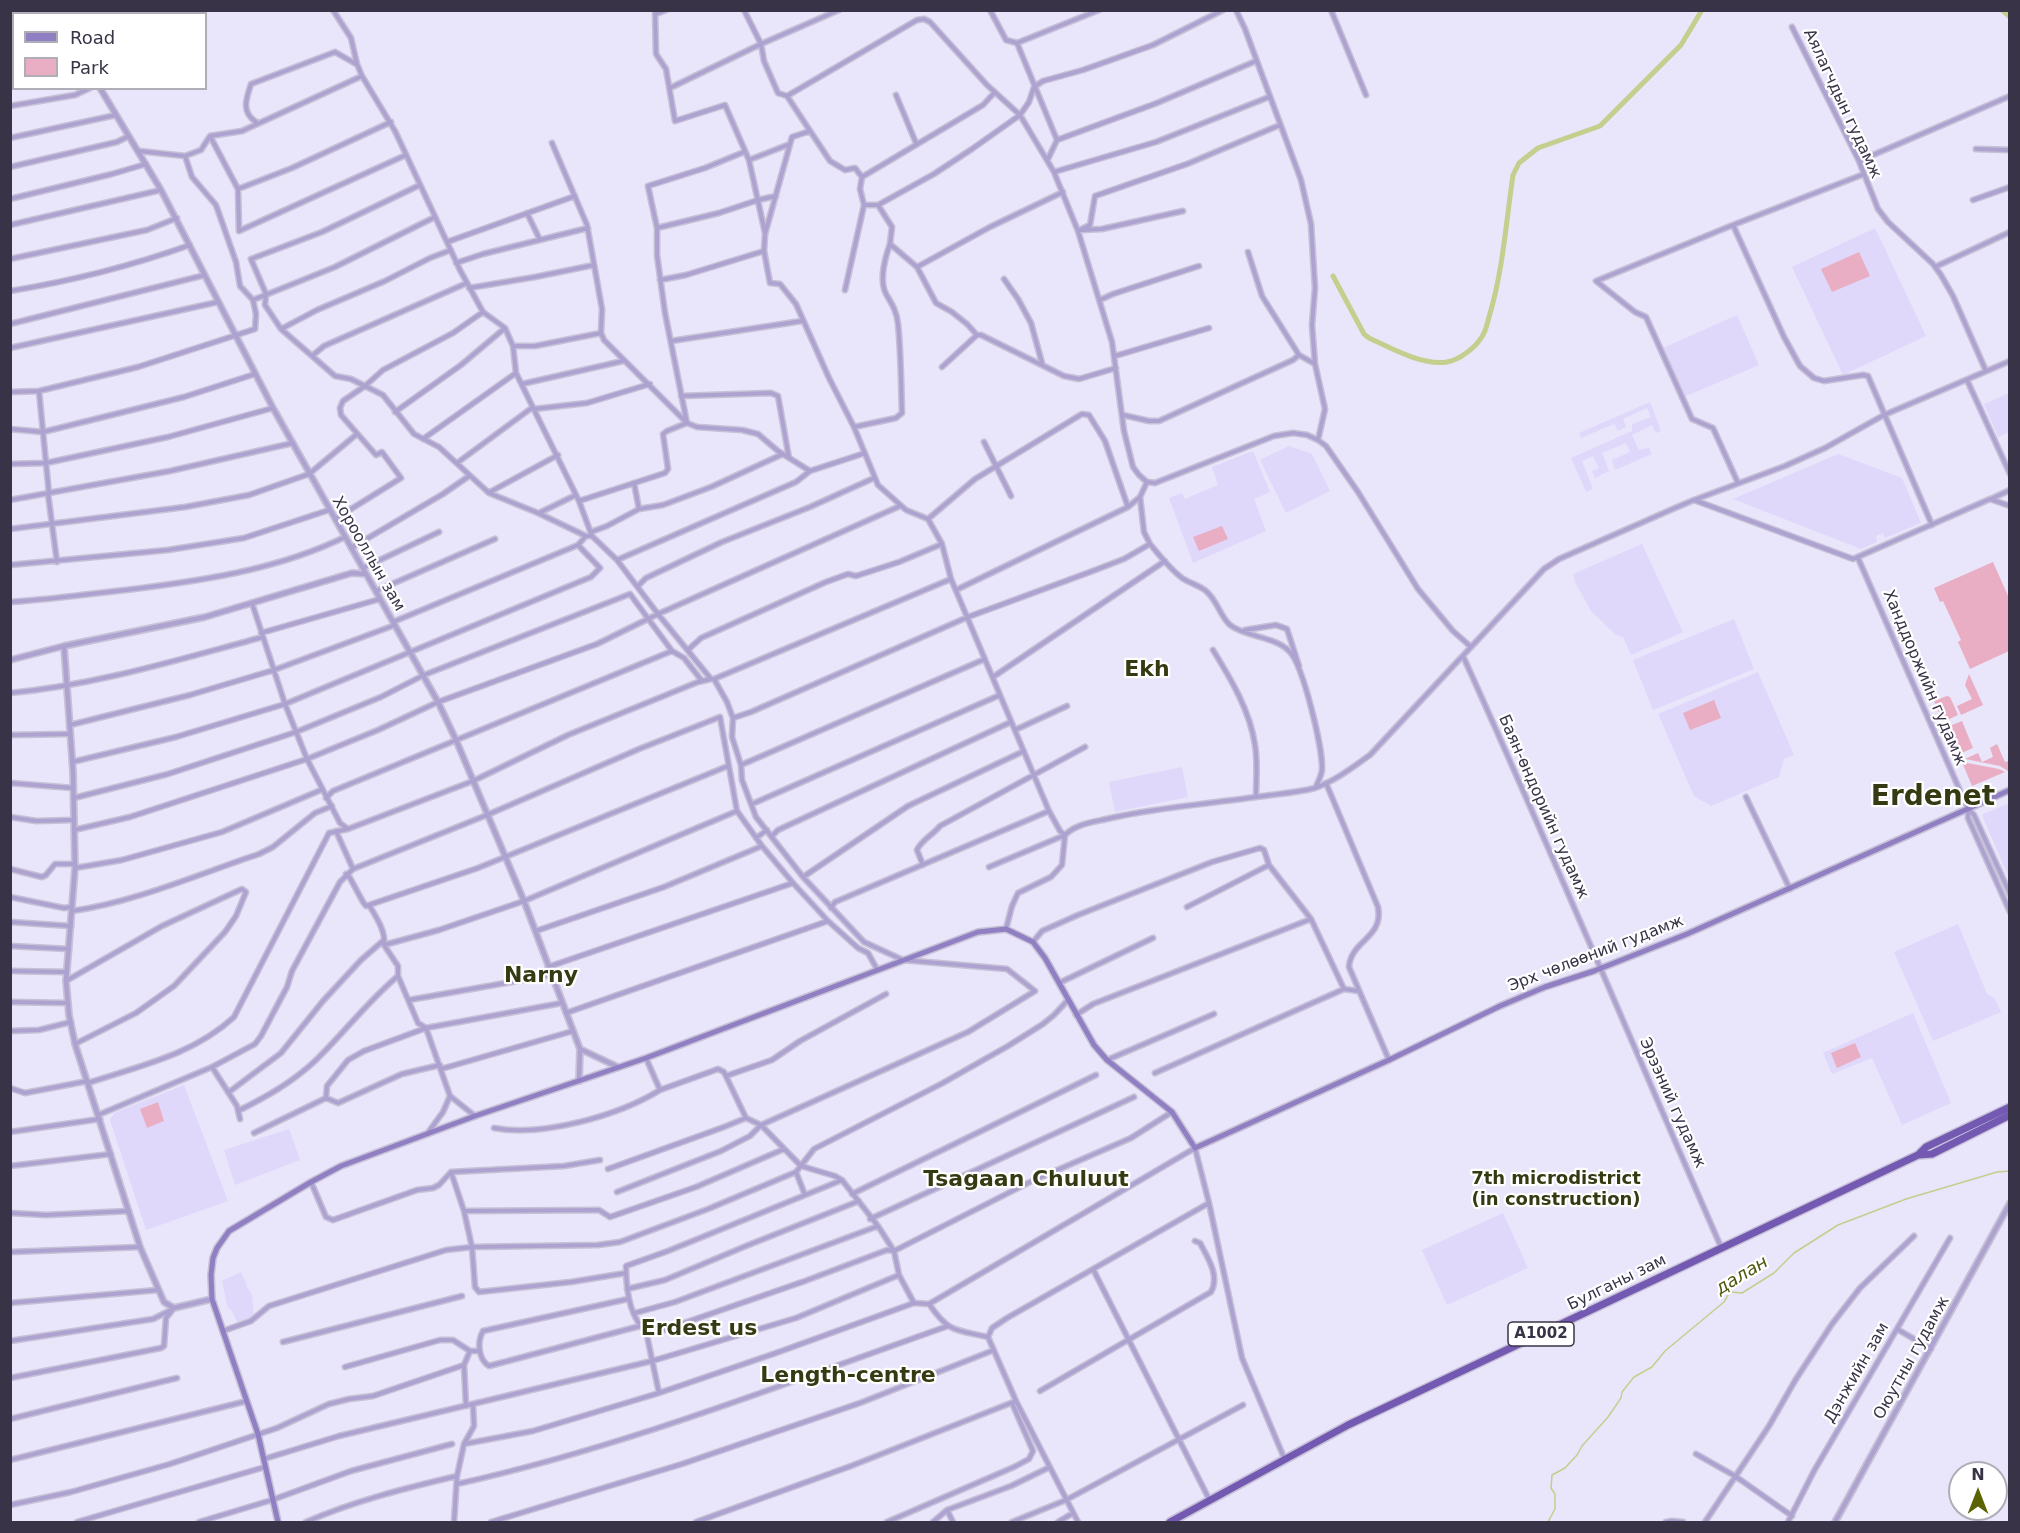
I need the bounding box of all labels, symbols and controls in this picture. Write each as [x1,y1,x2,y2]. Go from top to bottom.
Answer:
legend [12,12,207,90]
street label: Аялагчдын гудамж [1799,26,1885,182]
text: Road [70,27,115,48]
text: Park [70,57,109,78]
street label: Хорооллын зам [327,493,409,615]
street label: Ханддоржийн гудамж [1878,587,1970,769]
district label: Ekh [1124,657,1170,683]
street label: Баян-өндорийн гудамж [1494,712,1592,902]
district label: Erdenet [1871,781,1995,815]
street label: Эрх чөлөөний гудамж [1506,912,1686,996]
district label: Narny [504,963,578,989]
street label: Эрээний гудамж [1635,1035,1709,1171]
district label: Tsagaan Chuluut [923,1167,1129,1193]
district label: 7th microdistrict (in construction) [1471,1168,1641,1210]
street label: Булганы зам [1565,1251,1669,1315]
water label: далан [1712,1252,1772,1300]
street label: Оюутны гудамж [1870,1293,1954,1423]
district label: Erdest us [641,1316,757,1342]
street label: Дэнжийн зам [1820,1319,1894,1427]
road number: A1002 [1508,1322,1574,1346]
district label: Length-centre [760,1363,936,1389]
north arrow [1948,1461,2008,1521]
text: N [1971,1465,1985,1484]

